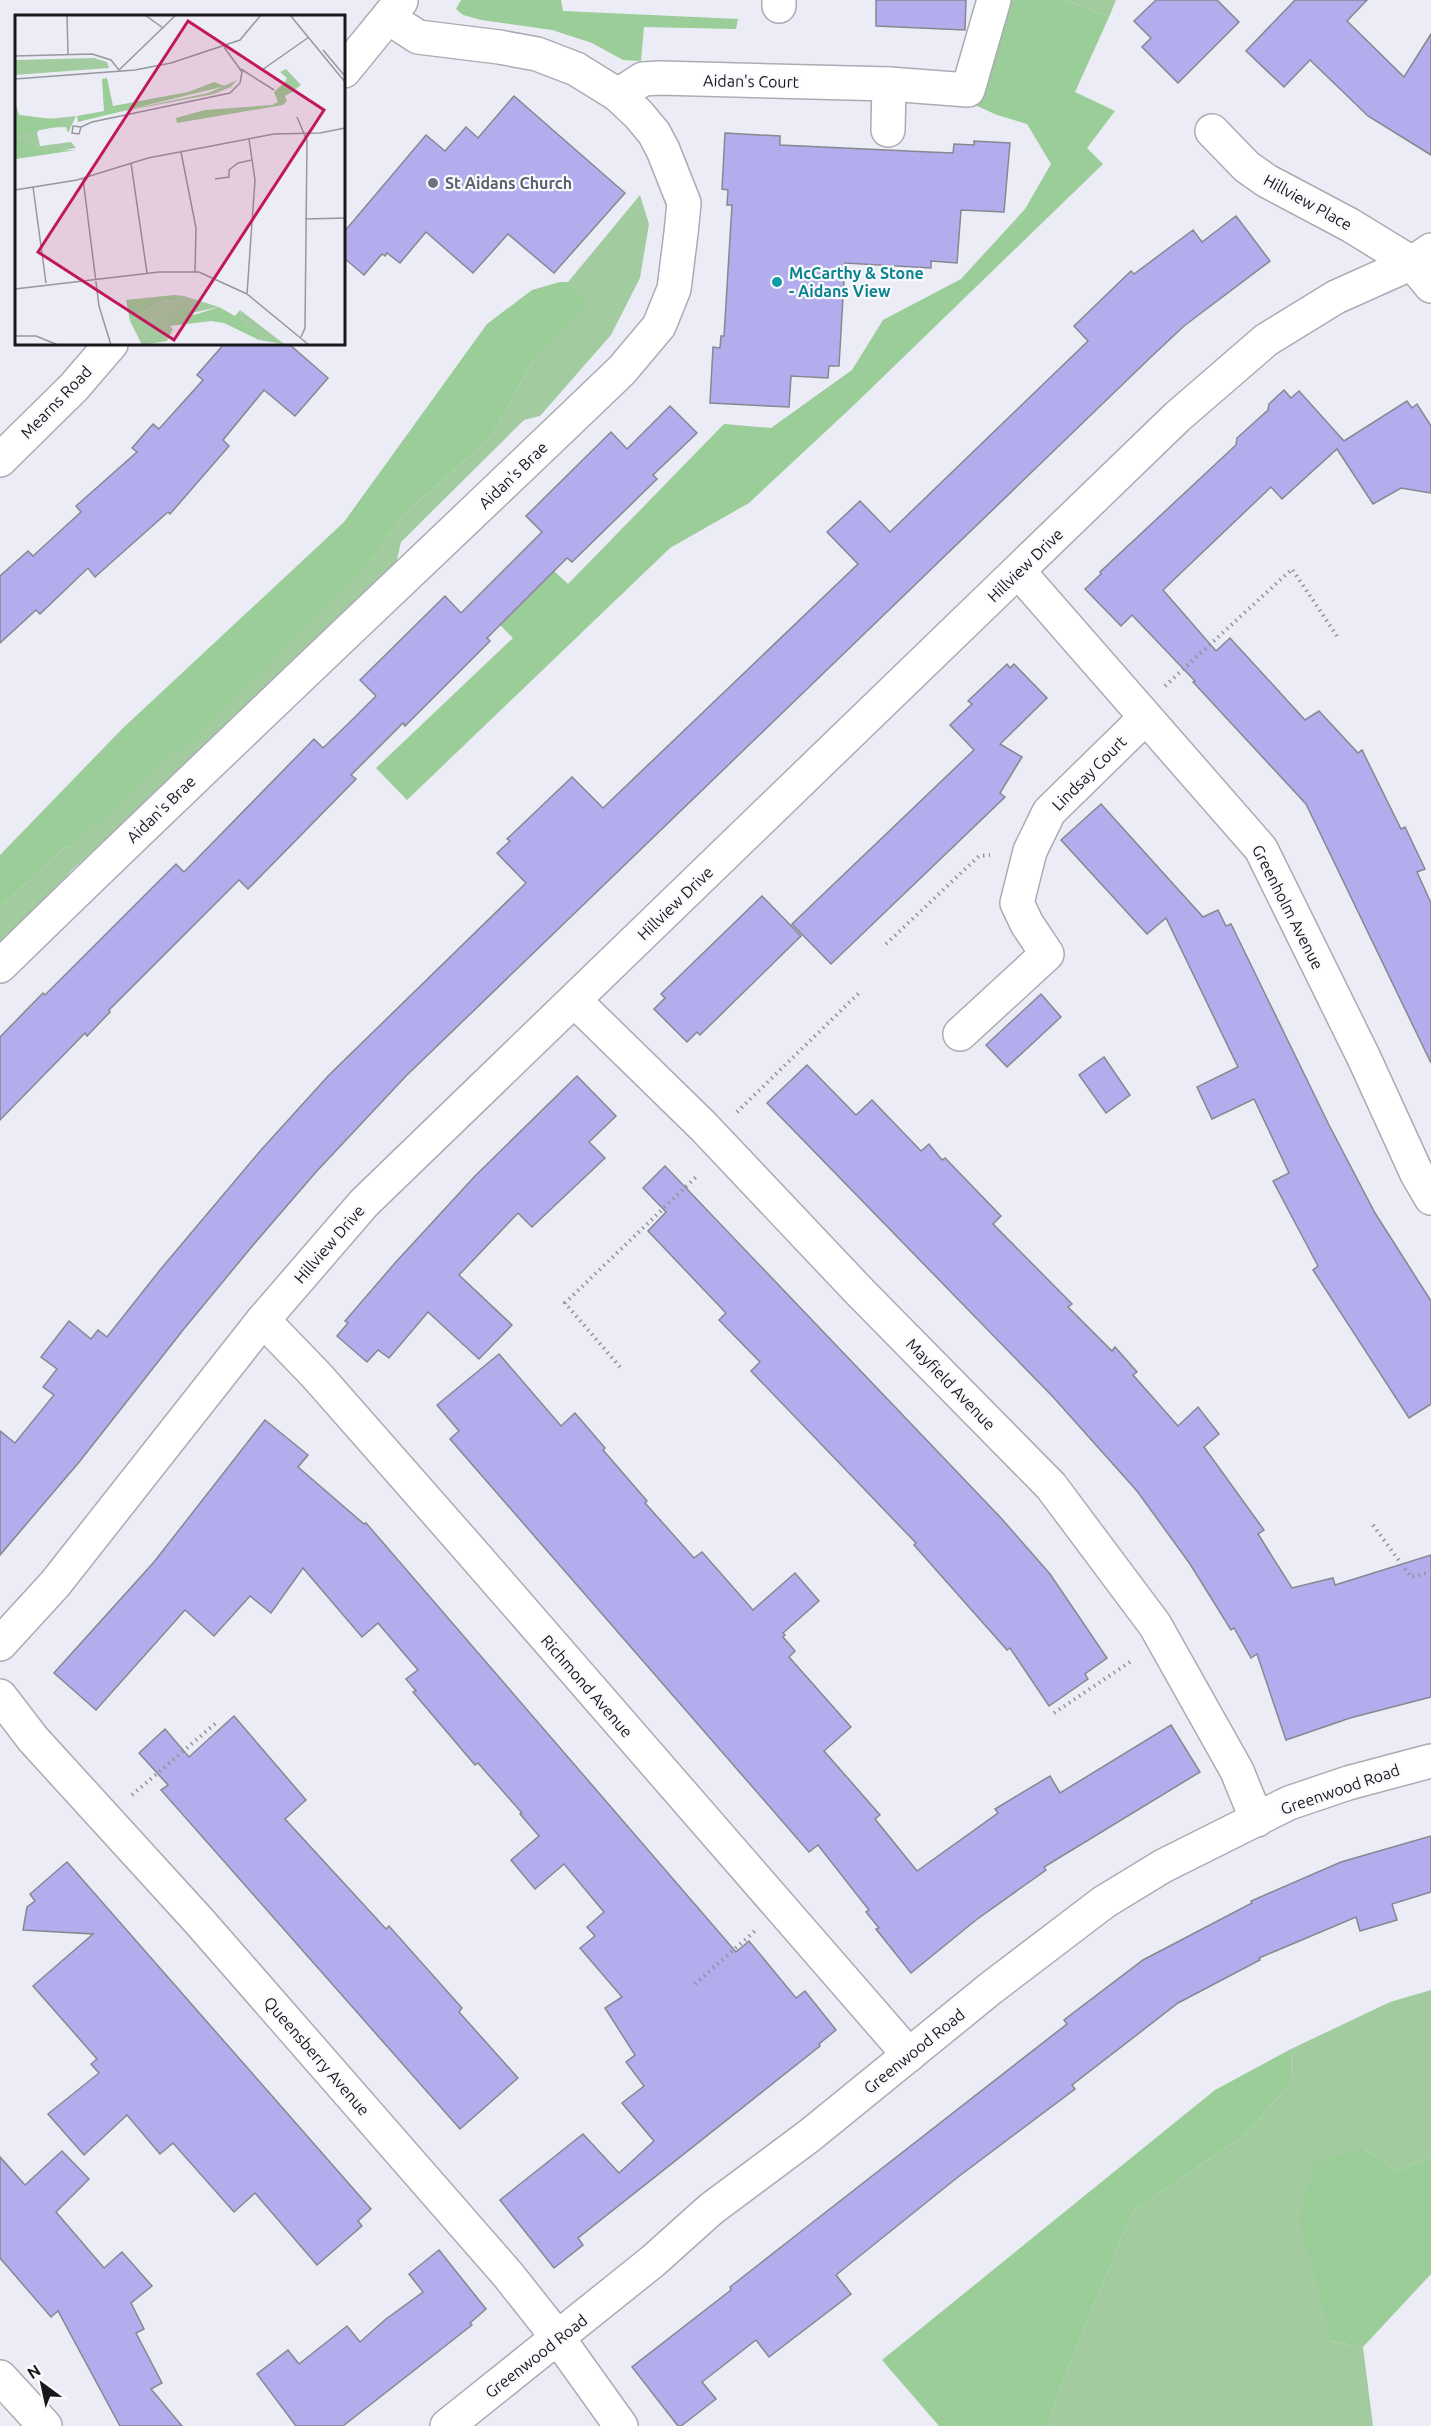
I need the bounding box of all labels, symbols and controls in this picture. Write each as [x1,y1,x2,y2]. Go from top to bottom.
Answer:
inset map [15,15,345,345]
street label: Aidan's Court [703,71,800,91]
street label: Hillview Place [1261,170,1355,234]
place label: St Aidans Church [445,174,572,192]
marker: St Aidans Church [426,176,440,190]
place label: McCarthy & Stone - Aidans View [789,264,924,300]
marker: McCarthy & Stone - Aidans View [770,275,784,289]
street label: Mearns Road [17,362,95,442]
street label: Aidan's Brae [475,438,551,512]
street label: Hillview Drive [984,525,1066,605]
street label: Lindsay Court [1048,732,1130,814]
street label: Aidan's Brae [123,772,199,846]
street label: Greenholm Avenue [1249,842,1327,972]
street label: Hillview Drive [634,863,716,943]
street label: Hillview Drive [290,1201,368,1287]
street label: Mayfield Avenue [903,1335,999,1433]
street label: Richmond Avenue [538,1631,636,1741]
street label: Greenwood Road [1278,1760,1402,1818]
street label: Queensberry Avenue [261,1993,373,2119]
street label: Greenwood Road [860,2005,968,2097]
street label: Greenwood Road [481,2311,591,2401]
north arrow [12,2354,72,2414]
text: N [24,2361,44,2382]

